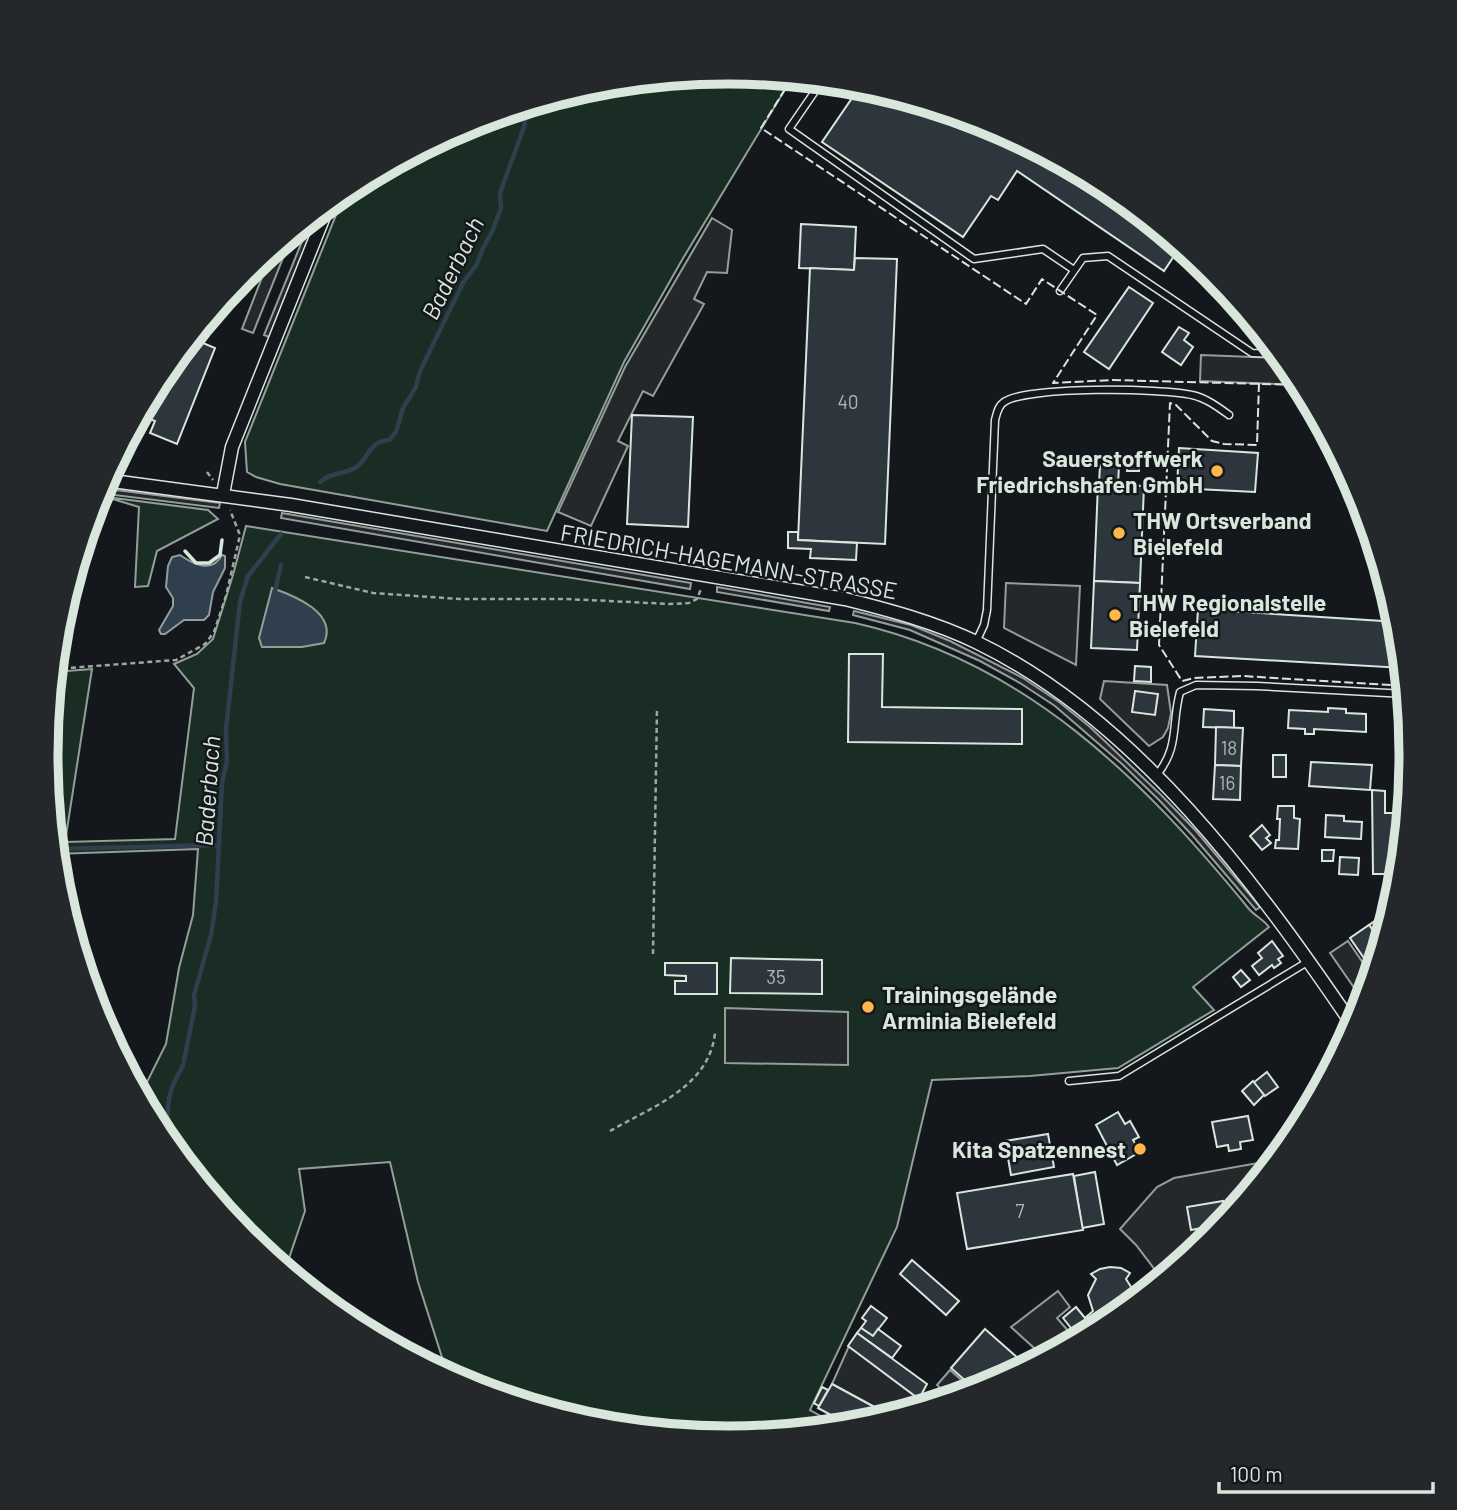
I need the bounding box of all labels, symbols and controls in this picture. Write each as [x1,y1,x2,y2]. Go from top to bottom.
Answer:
water label: Baderbach [415,212,489,324]
house number: 40 [837,390,859,413]
place label: Sauerstoffwerk Friedrichshafen GmbH [976,444,1203,498]
marker: Sauerstoffwerk Friedrichshafen GmbH [1209,463,1225,479]
place label: THW Ortsverband Bielefeld [1133,506,1312,560]
street label: FRIEDRICH-HAGEMANN-STRASSE [558,518,900,604]
marker: THW Ortsverband Bielefeld [1111,525,1127,541]
place label: THW Regionalstelle Bielefeld [1129,588,1326,642]
marker: THW Regionalstelle Bielefeld [1107,607,1123,623]
water label: Baderbach [189,735,225,847]
house number: 18 [1221,736,1237,759]
house number: 16 [1219,771,1235,794]
house number: 35 [766,965,786,988]
place label: Trainingsgelände Arminia Bielefeld [882,980,1057,1034]
marker: Trainingsgelände Arminia Bielefeld [860,999,876,1015]
place label: Kita Spatzennest [952,1135,1126,1163]
marker: Kita Spatzennest [1132,1141,1148,1157]
house number: 7 [1016,1199,1025,1222]
scale bar [1219,1450,1432,1494]
text: 100 m [1230,1461,1283,1486]

